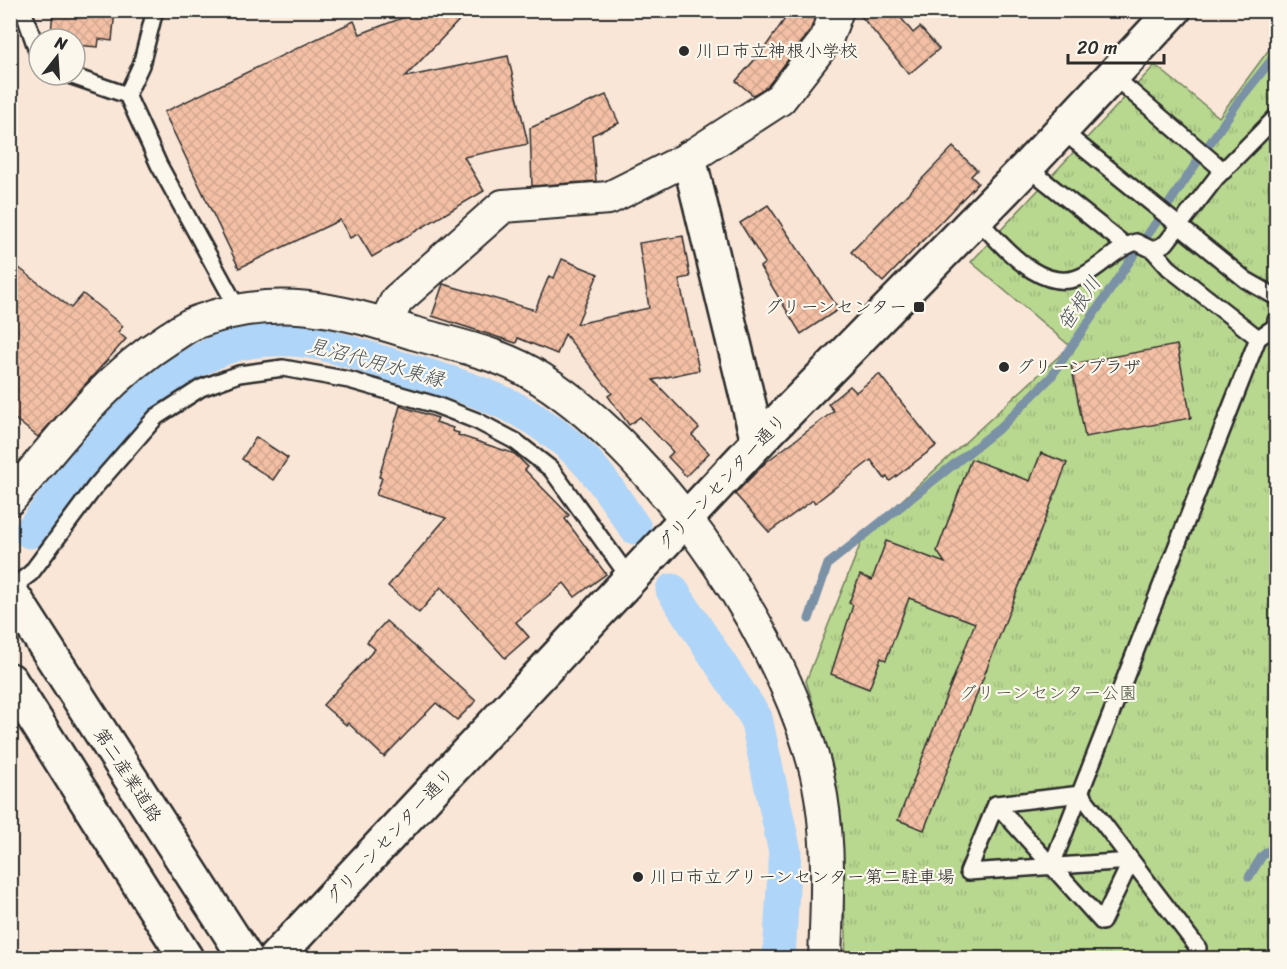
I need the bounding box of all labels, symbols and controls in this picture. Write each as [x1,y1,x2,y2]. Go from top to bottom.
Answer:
north arrow [27,27,87,87]
text: N [51,27,72,59]
scale bar [1068,27,1164,65]
text: 20 m [1077,32,1117,64]
place label: 川口市立神根小学校 [696,35,858,67]
marker: 川口市立神根小学校 [677,44,691,58]
water label: 笹根川 [1048,269,1111,338]
place label: グリーンセンター [764,291,907,323]
marker: グリーンセンター [912,300,926,314]
water label: 見沼代用水東縁 [304,327,450,398]
place label: グリーンプラザ [1016,351,1141,383]
marker: グリーンプラザ [997,360,1011,374]
street label: グリーンセンター通り [649,406,795,558]
park label: グリーンセンター公園 [959,677,1137,709]
street label: 第二産業道路 [85,721,171,829]
street label: グリーンセンター通り [317,760,463,912]
place label: 川口市立グリーンセンター第二駐車場 [650,861,955,893]
marker: 川口市立グリーンセンター第二駐車場 [631,870,645,884]

